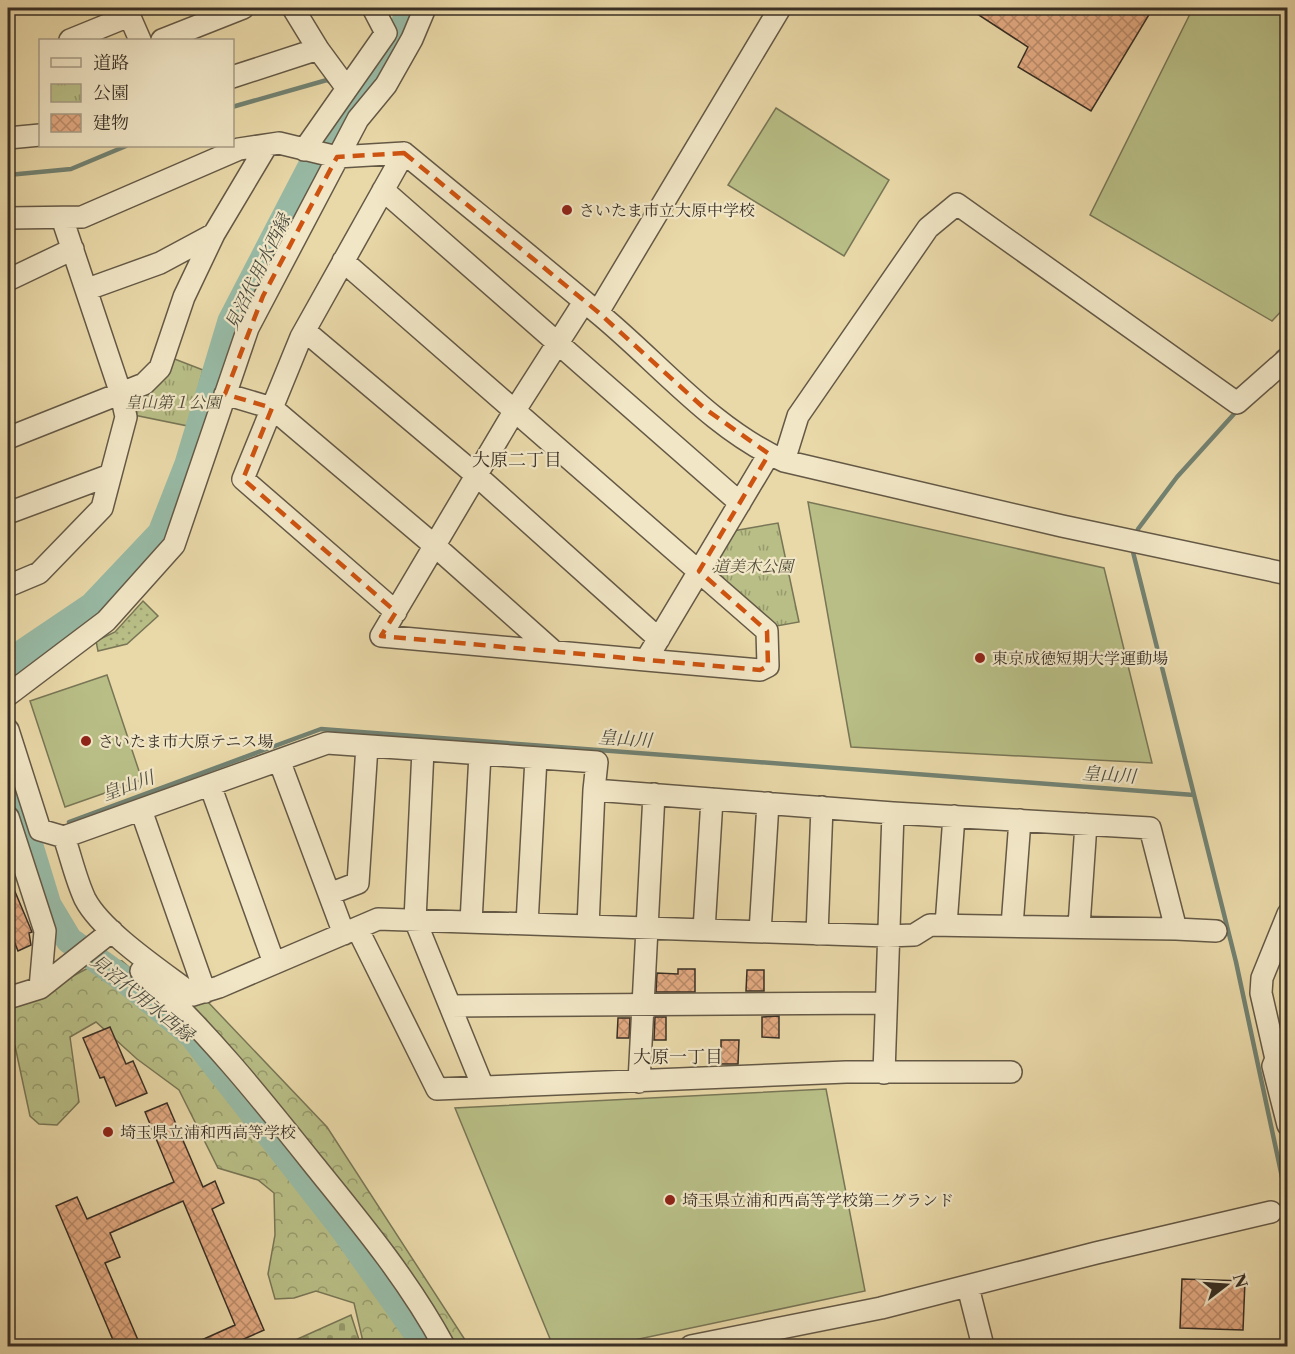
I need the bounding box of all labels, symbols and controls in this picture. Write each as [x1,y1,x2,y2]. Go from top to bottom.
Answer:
legend [39,39,234,147]
text: 道路 [93,52,129,74]
text: 公園 [93,82,129,104]
text: 建物 [93,112,129,134]
place label: さいたま市立大原中学校 [579,200,755,220]
marker: さいたま市立大原中学校 [560,203,574,217]
water label: 見沼代用水西縁 [220,209,296,333]
park label: 皇山第１公園 [125,392,224,412]
district label: 大原二丁目 [472,449,562,471]
park label: 道美木公園 [713,556,796,576]
place label: 東京成徳短期大学運動場 [992,648,1168,668]
marker: 東京成徳短期大学運動場 [973,651,987,665]
water label: 皇山川 [597,726,655,752]
place label: さいたま市大原テニス場 [98,731,273,751]
marker: さいたま市大原テニス場 [79,734,93,748]
water label: 皇山川 [1081,762,1139,788]
water label: 皇山川 [99,766,159,806]
water label: 見沼代用水西縁 [86,950,199,1047]
district label: 大原一丁目 [633,1046,723,1068]
place label: 埼玉県立浦和西高等学校 [120,1122,296,1142]
marker: 埼玉県立浦和西高等学校 [101,1125,115,1139]
place label: 埼玉県立浦和西高等学校第二グランド [682,1190,954,1210]
marker: 埼玉県立浦和西高等学校第二グランド [663,1193,677,1207]
north arrow [1196,1255,1256,1315]
text: N [1229,1271,1252,1290]

